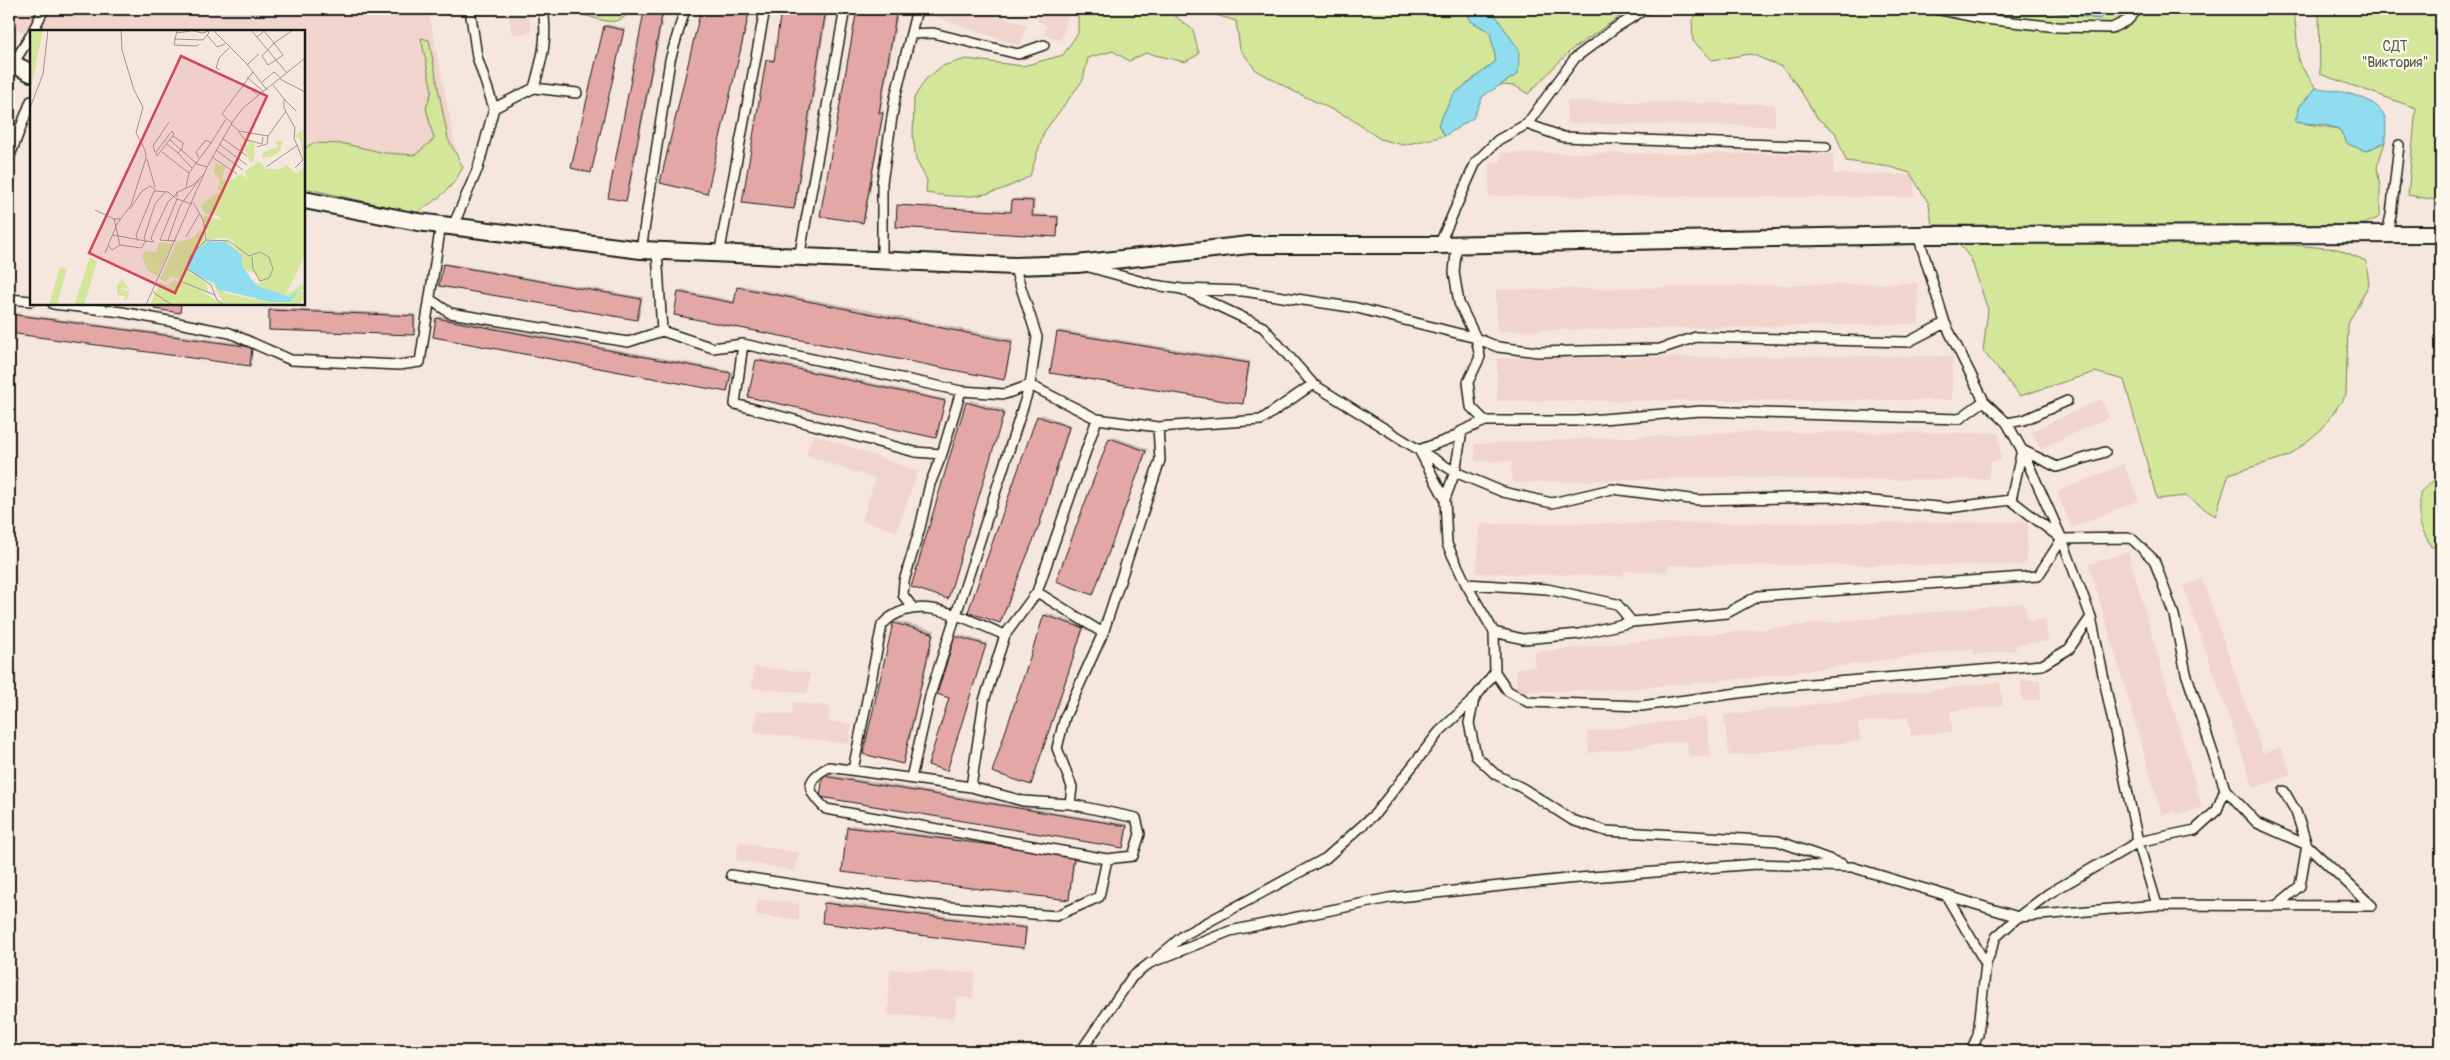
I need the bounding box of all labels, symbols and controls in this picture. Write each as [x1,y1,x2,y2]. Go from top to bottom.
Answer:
inset map [30,30,305,305]
park label: СДТ "Виктория" [2362,38,2428,71]

